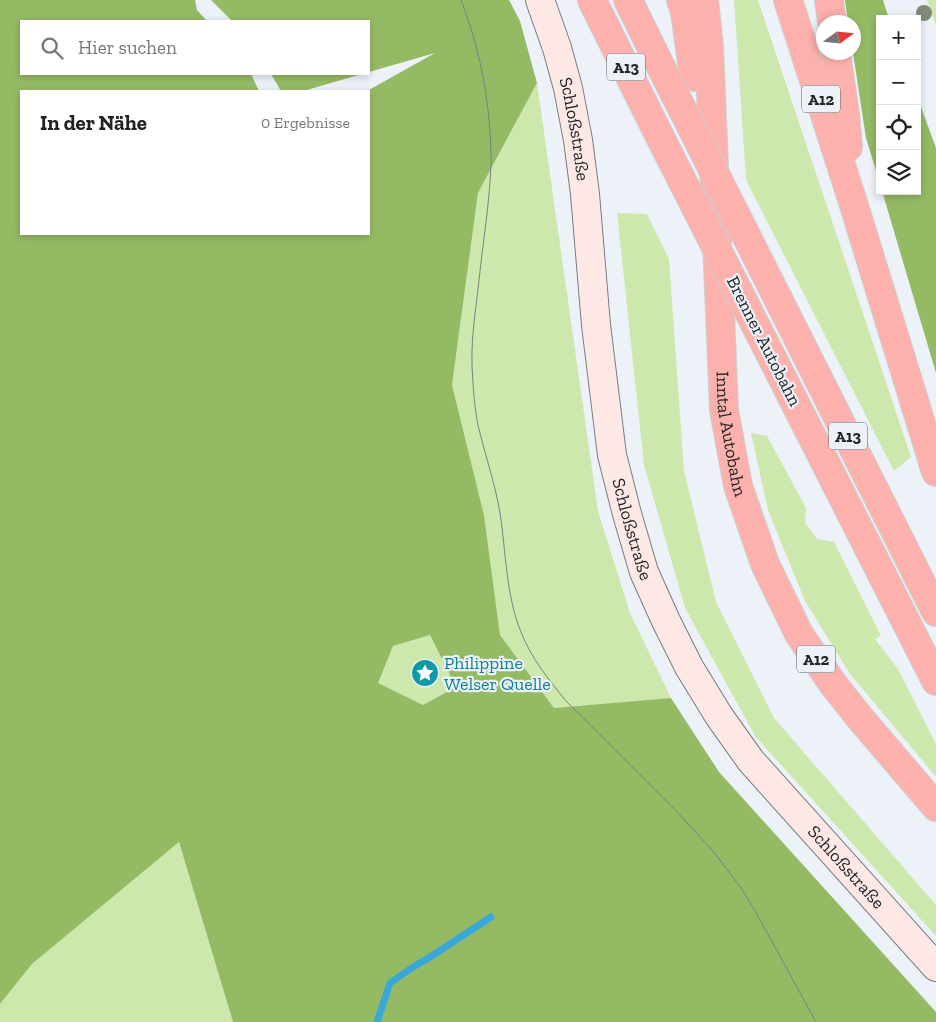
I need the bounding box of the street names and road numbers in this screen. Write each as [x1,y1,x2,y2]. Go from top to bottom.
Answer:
road number: A13 [607,54,645,80]
street label: Schloßstraße [555,75,594,182]
road number: A12 [802,86,840,112]
street label: Brenner Autobahn [722,272,807,410]
street label: Inntal Autobahn [711,371,752,500]
road number: A13 [829,422,867,450]
street label: Schloßstraße [607,476,657,584]
road number: A12 [797,646,835,672]
street label: Schloßstraße [803,821,890,913]

